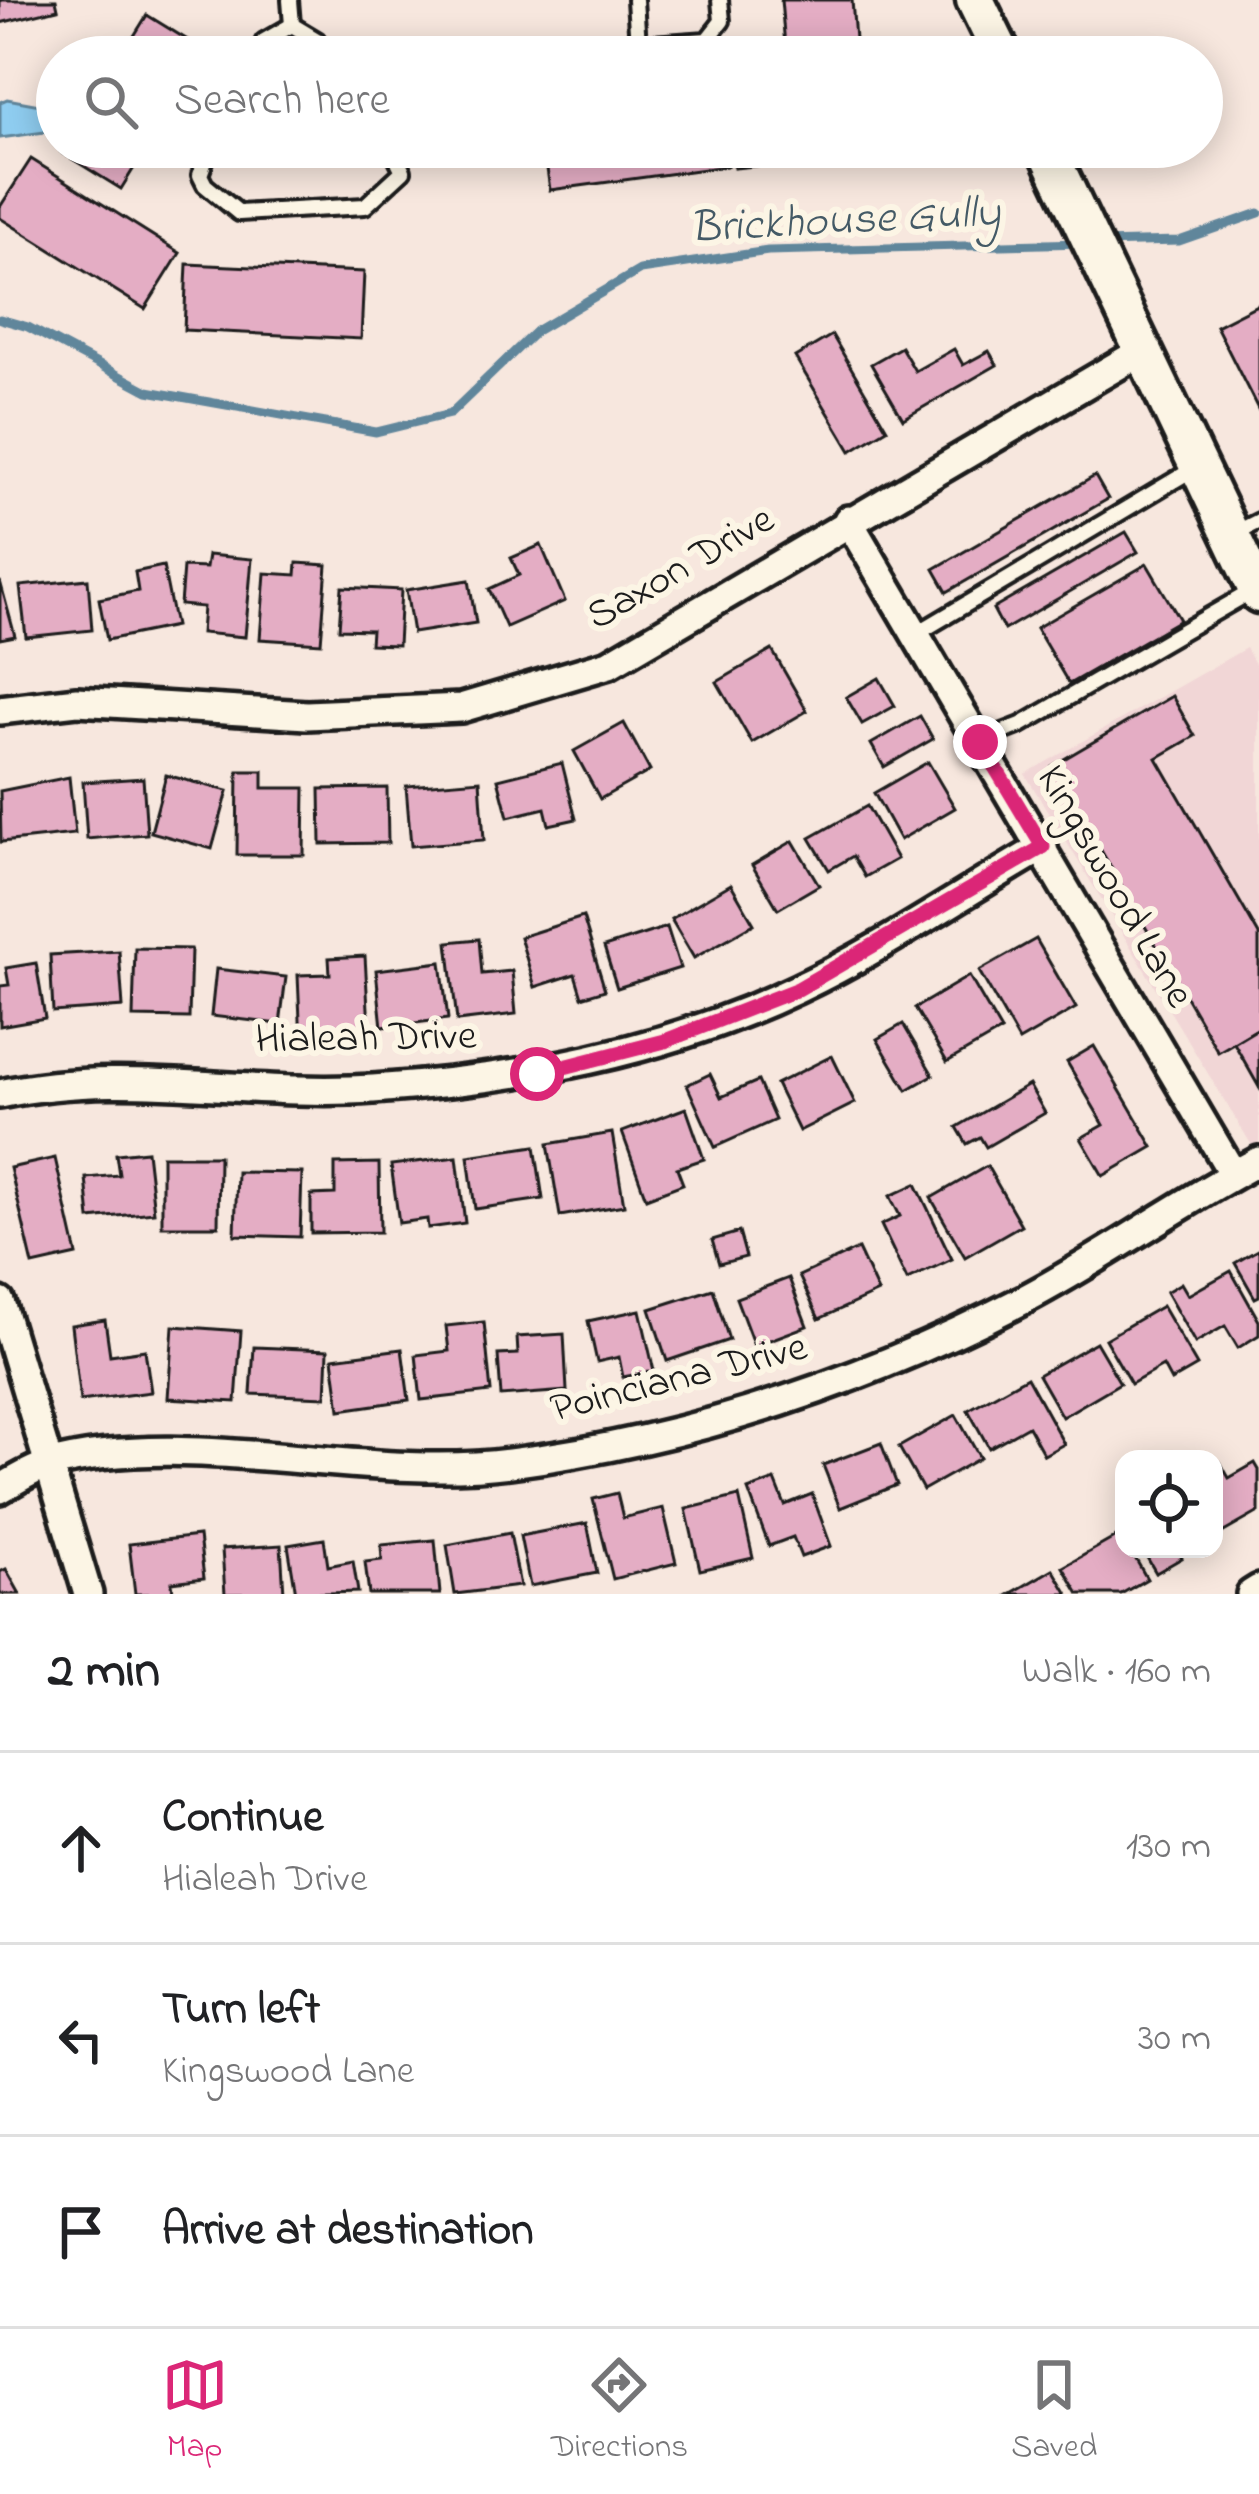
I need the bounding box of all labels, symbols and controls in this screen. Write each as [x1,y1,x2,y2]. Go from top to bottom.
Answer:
search box [36,36,1223,168]
icon: search [78,69,144,135]
text: Search here [174,69,390,135]
water label: Brickhouse Gully [688,181,1003,263]
street label: Saxon Drive [576,491,786,647]
route end [953,715,1007,769]
street label: Kingswood Lane [1020,754,1208,1020]
street label: Hialeah Drive [255,1007,477,1071]
route start [510,1047,564,1101]
street label: Poinciana Drive [544,1318,814,1440]
map controls [1115,1450,1223,1558]
button: locate [1115,1450,1223,1558]
text: 2 min [48,1635,160,1710]
text: Walk · 160 m [1022,1644,1211,1701]
text: Continue [162,1786,323,1852]
icon: ahead [48,1815,114,1881]
text: 130 m [1126,1819,1211,1876]
text: Hialeah Drive [162,1852,368,1909]
text: Turn left [162,1978,320,2044]
icon: left [48,2007,114,2073]
text: 30 m [1138,2011,1211,2068]
text: Kingswood Lane [162,2044,414,2101]
icon: arrive [48,2199,114,2265]
text: Arrive at destination [162,2199,533,2265]
tab: Map [162,2352,228,2472]
tab: Directions [551,2352,688,2472]
tab: Saved [1011,2352,1097,2472]

